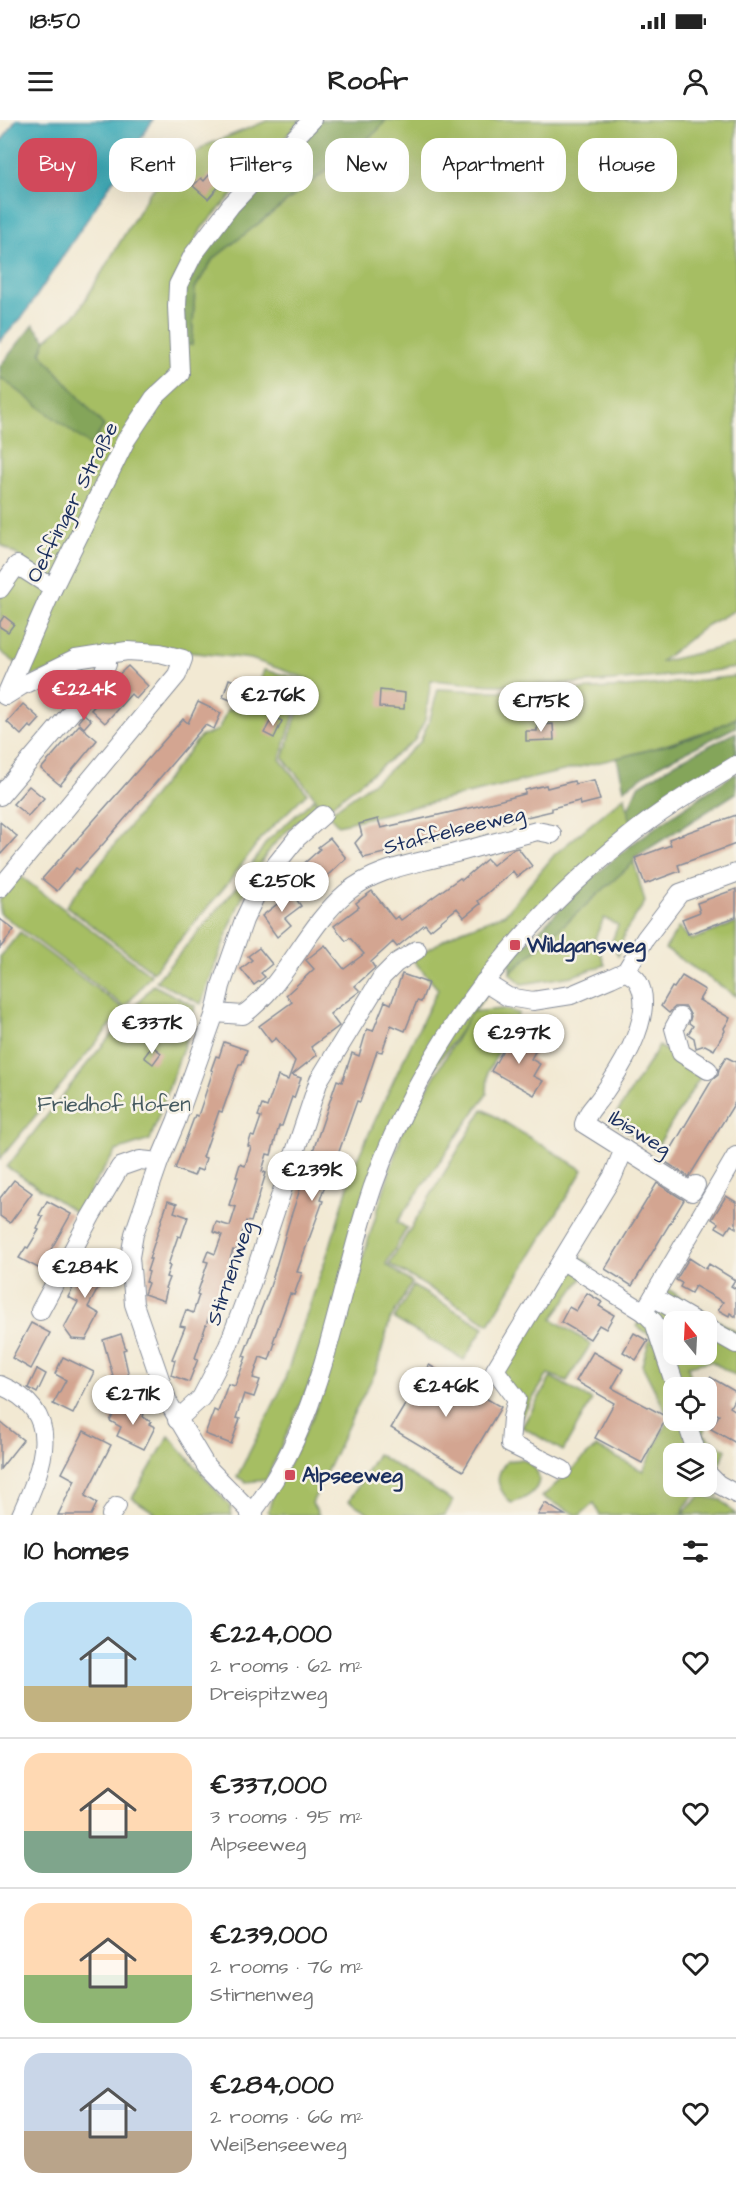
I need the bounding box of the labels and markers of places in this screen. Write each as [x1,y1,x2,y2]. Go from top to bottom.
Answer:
pin: €224K [42,670,126,721]
pin: €276K [231,676,315,727]
pin: €175K [499,682,583,733]
pin: €250K [240,862,324,913]
place label: Wildgansweg [526,931,646,962]
marker: Wildgansweg [508,938,522,952]
pin: €337K [110,1004,194,1055]
pin: €297K [477,1014,561,1065]
pin: €239K [270,1151,354,1202]
pin: €284K [43,1248,127,1299]
pin: €246K [404,1367,488,1418]
pin: €271K [91,1375,175,1426]
place label: Alpseeweg [302,1461,403,1492]
marker: Alpseeweg [283,1468,297,1482]

